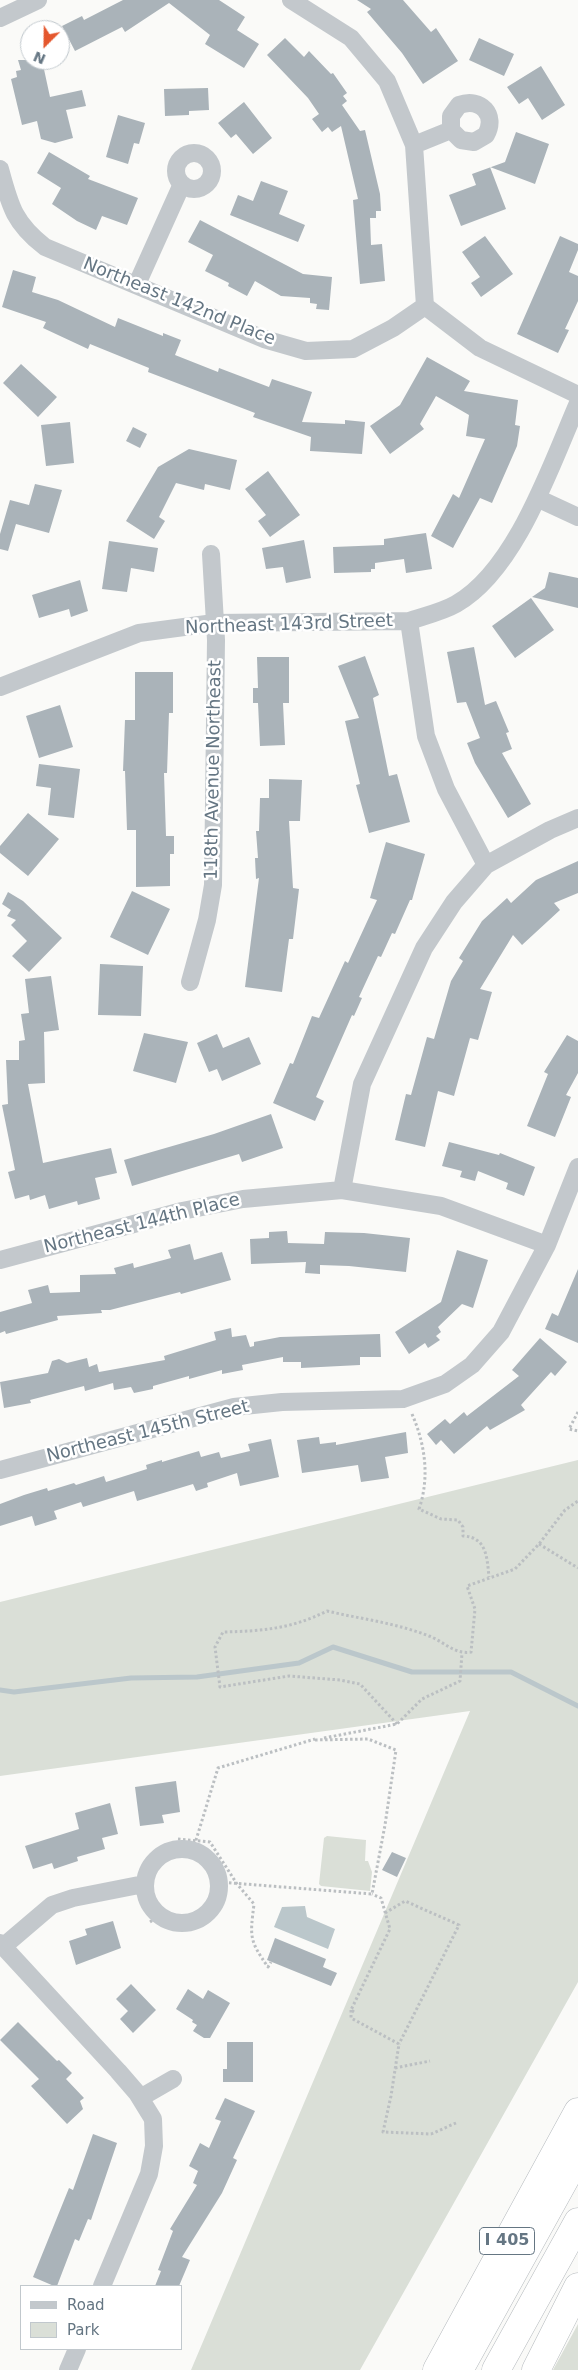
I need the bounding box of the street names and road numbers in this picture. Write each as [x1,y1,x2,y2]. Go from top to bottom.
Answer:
street label: Northeast 142nd Place [80,254,278,350]
street label: Northeast 143rd Street [185,611,393,639]
street label: 118th Avenue Northeast [201,660,227,880]
street label: Northeast 144th Place [42,1189,242,1259]
street label: Northeast 145th Street [45,1396,251,1468]
road number: I 405 [480,2228,534,2254]

